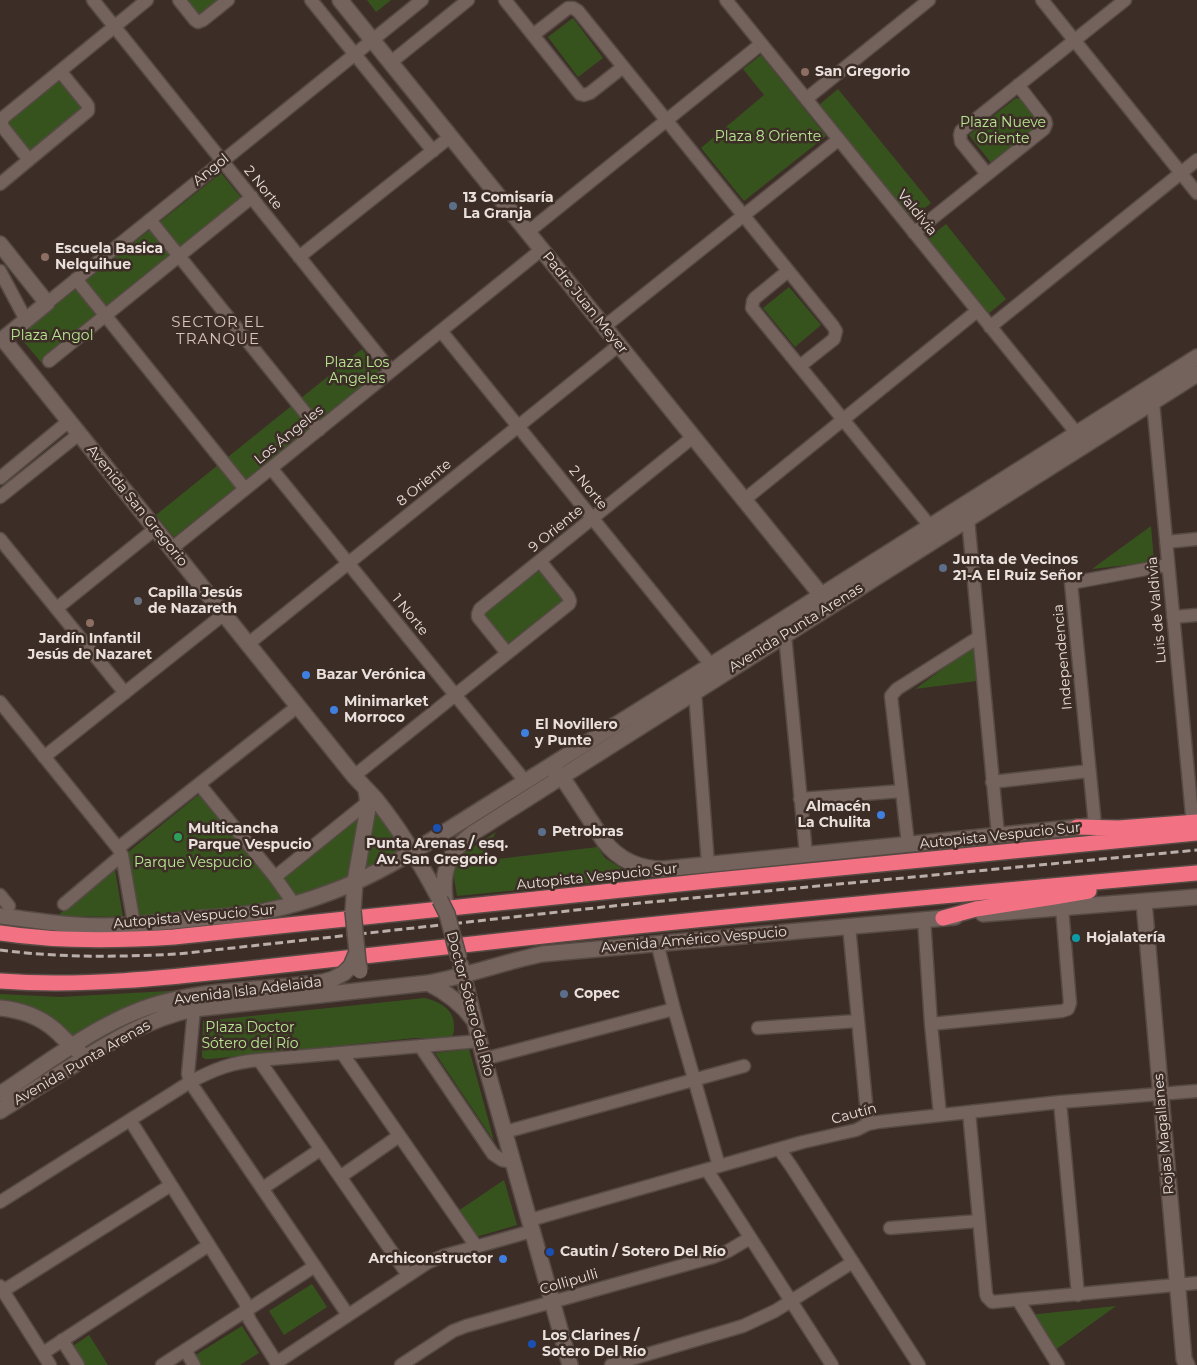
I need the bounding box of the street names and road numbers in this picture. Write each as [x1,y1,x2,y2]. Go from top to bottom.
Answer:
street label: Angol [190,150,232,190]
street label: 2 Norte [240,163,286,213]
street label: Valdivia [894,187,940,239]
street label: Padre Juan Meyer [539,249,631,357]
street label: Los Ángeles [251,402,327,468]
street label: Avenida San Gregorio [83,442,191,570]
street label: 8 Oriente [393,456,455,510]
street label: 2 Norte [565,463,611,513]
street label: 9 Oriente [525,502,587,556]
street label: Luis de Valdivia [1144,556,1170,664]
street label: Avenida Punta Arenas [726,580,866,676]
street label: 1 Norte [388,591,432,639]
street label: Independencia [1050,603,1076,711]
street label: Autopista Vespucio Sur [919,819,1081,853]
street label: Autopista Vespucio Sur [516,860,678,894]
street label: Autopista Vespucio Sur [113,902,275,932]
street label: Avenida Américo Vespucio [600,924,788,956]
street label: Doctor Sótero del Río [443,930,497,1078]
street label: Avenida Isla Adelaida [173,974,323,1008]
street label: Avenida Punta Arenas [11,1017,153,1109]
street label: Rojas Magallanes [1150,1073,1178,1195]
street label: Cautín [829,1100,879,1128]
street label: Collipulli [538,1266,600,1298]

